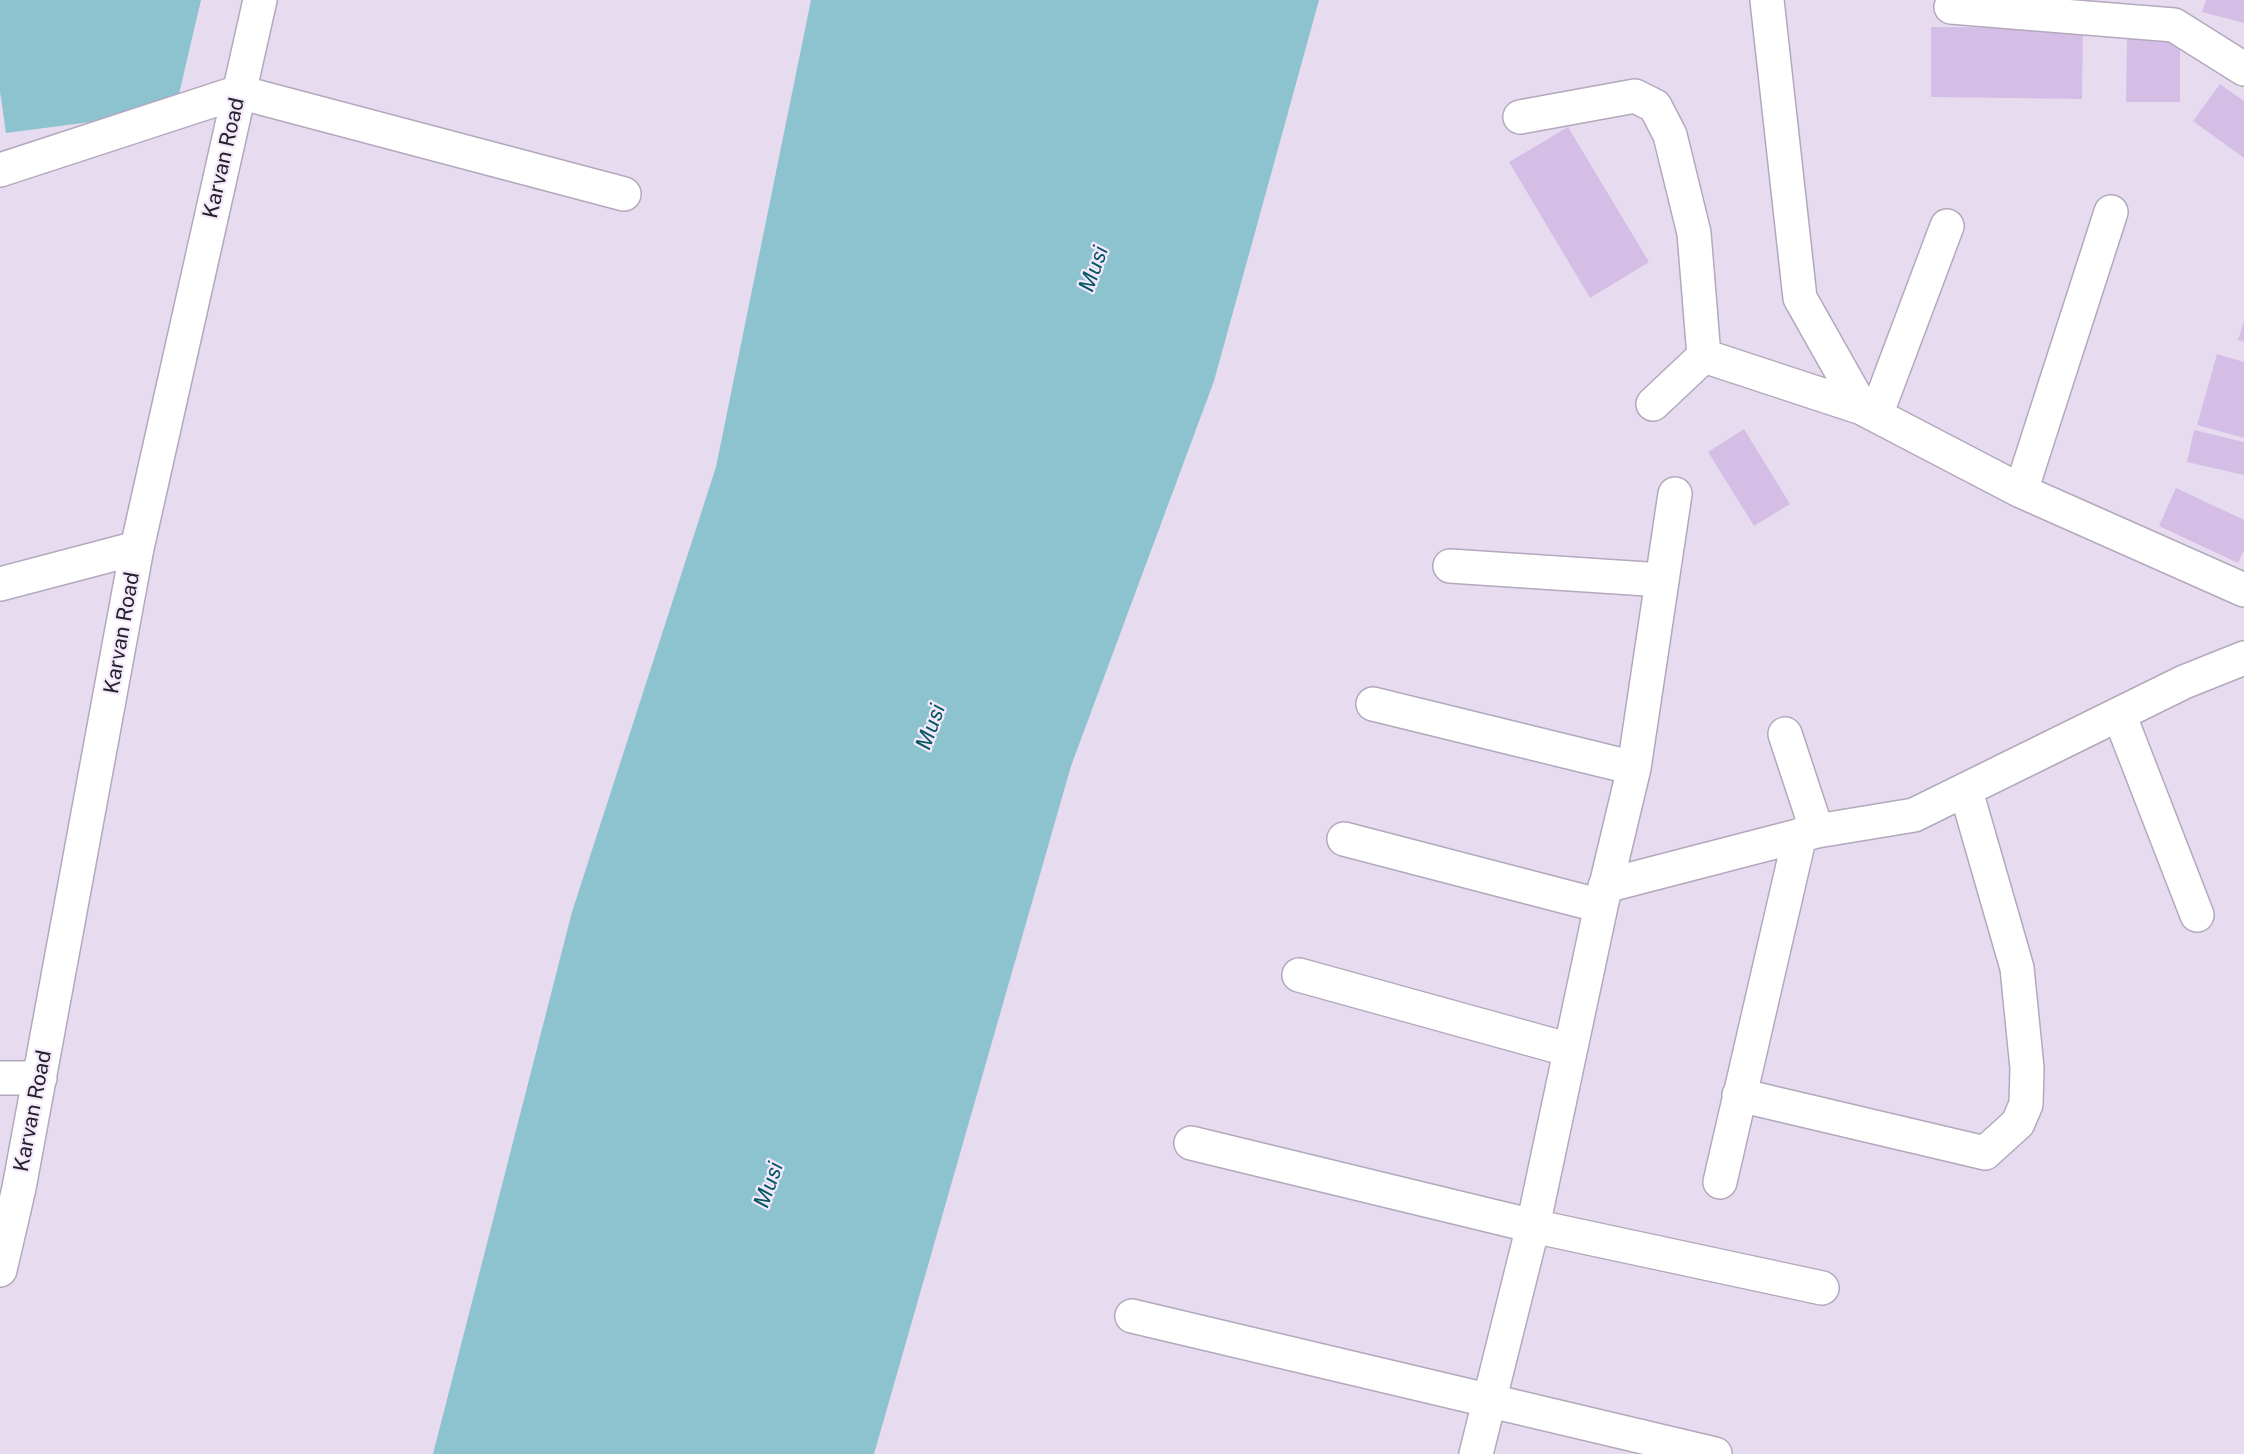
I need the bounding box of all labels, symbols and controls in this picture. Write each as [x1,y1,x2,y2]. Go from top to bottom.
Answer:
street label: Karvan Road [198,95,250,221]
water label: Musi [1074,242,1114,296]
street label: Karvan Road [99,570,145,696]
water label: Musi [911,700,951,754]
street label: Karvan Road [9,1048,57,1174]
water label: Musi [749,1158,789,1212]

